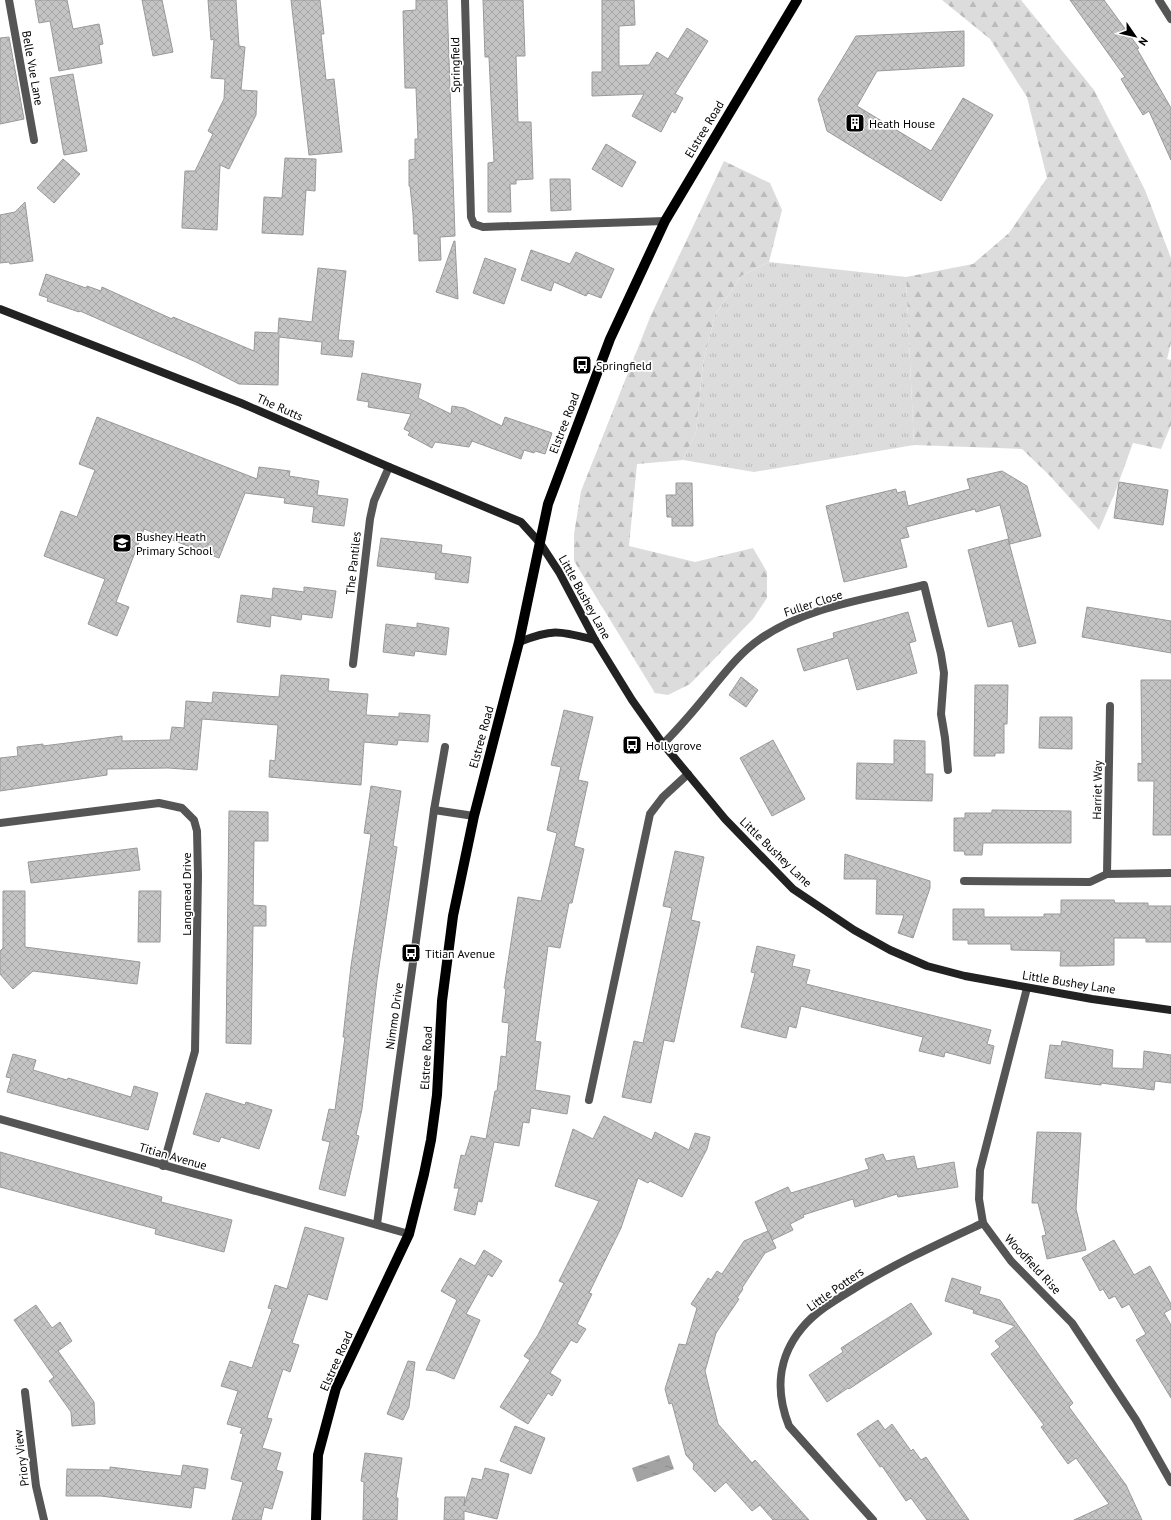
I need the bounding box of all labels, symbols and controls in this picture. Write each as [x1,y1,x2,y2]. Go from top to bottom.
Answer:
north arrow [1115,16,1155,56]
street label: Belle Vue Lane [19,29,47,107]
text: N [1135,35,1151,49]
street label: Springfield [447,37,463,93]
street label: Elstree Road [681,98,727,160]
building icon: Heath House [844,112,866,134]
place label: Heath House [869,116,935,131]
bus stop icon: Springfield [571,354,593,376]
place label: Springfield [596,358,652,373]
street label: The Rutts [254,390,306,424]
street label: Elstree Road [546,391,582,455]
place label: Bushey Heath Primary School [136,529,213,558]
street label: The Pantiles [342,531,364,595]
school or university icon: Bushey Heath Primary School [111,532,133,554]
street label: Little Bushey Lane [556,552,614,642]
street label: Fuller Close [782,586,844,620]
street label: Elstree Road [465,704,497,770]
bus stop icon: Hollygrove [621,734,643,756]
place label: Hollygrove [646,738,702,753]
street label: Harriet Way [1089,760,1105,820]
street label: Little Bushey Lane [737,814,815,890]
street label: Langmead Drive [179,852,194,936]
bus stop icon: Titian Avenue [400,942,422,964]
place label: Titian Avenue [425,946,495,961]
street label: Little Bushey Lane [1021,967,1117,997]
street label: Nimmo Drive [382,982,406,1050]
street label: Elstree Road [417,1026,435,1090]
street label: Titian Avenue [137,1139,209,1173]
street label: Woodfield Rise [1002,1231,1064,1297]
street label: Little Potters [804,1264,866,1314]
street label: Elstree Road [316,1329,356,1393]
street label: Priory View [10,1429,32,1487]

